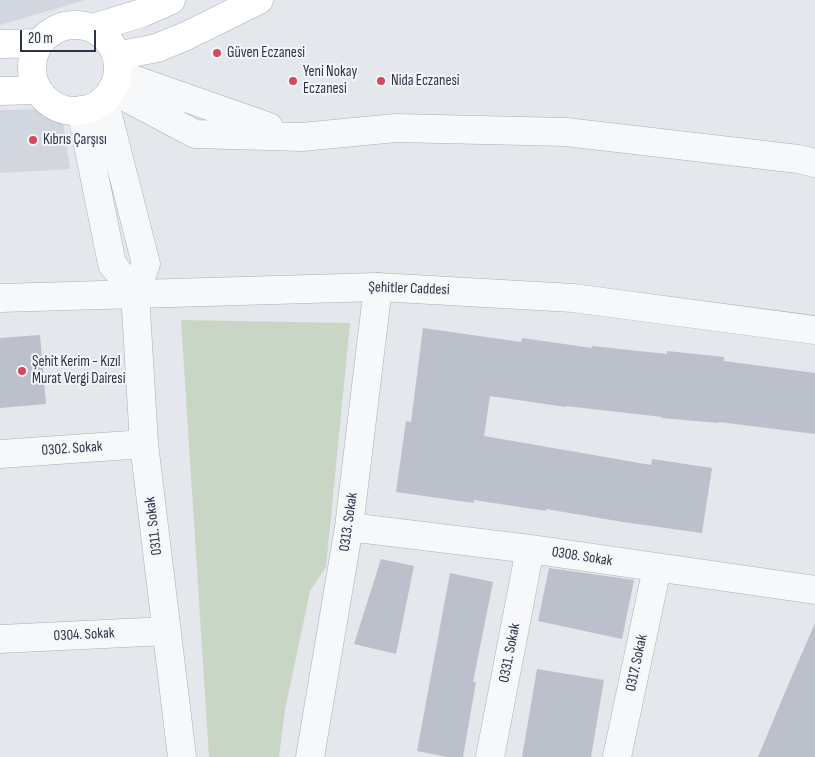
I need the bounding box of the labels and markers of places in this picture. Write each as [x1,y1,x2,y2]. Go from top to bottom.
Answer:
place label: Güven Eczanesi [227,44,305,62]
marker: Güven Eczanesi [211,47,223,59]
place label: Yeni Nokay Eczanesi [303,63,357,98]
place label: Nida Eczanesi [391,72,460,90]
marker: Yeni Nokay Eczanesi [287,75,299,87]
marker: Nida Eczanesi [375,75,387,87]
place label: Kıbrıs Çarşısı [43,131,107,149]
marker: Kıbrıs Çarşısı [27,134,39,146]
place label: Şehit Kerim - Kızıl Murat Vergi Dairesi [32,353,125,388]
marker: Şehit Kerim - Kızıl Murat Vergi Dairesi [16,365,28,377]

